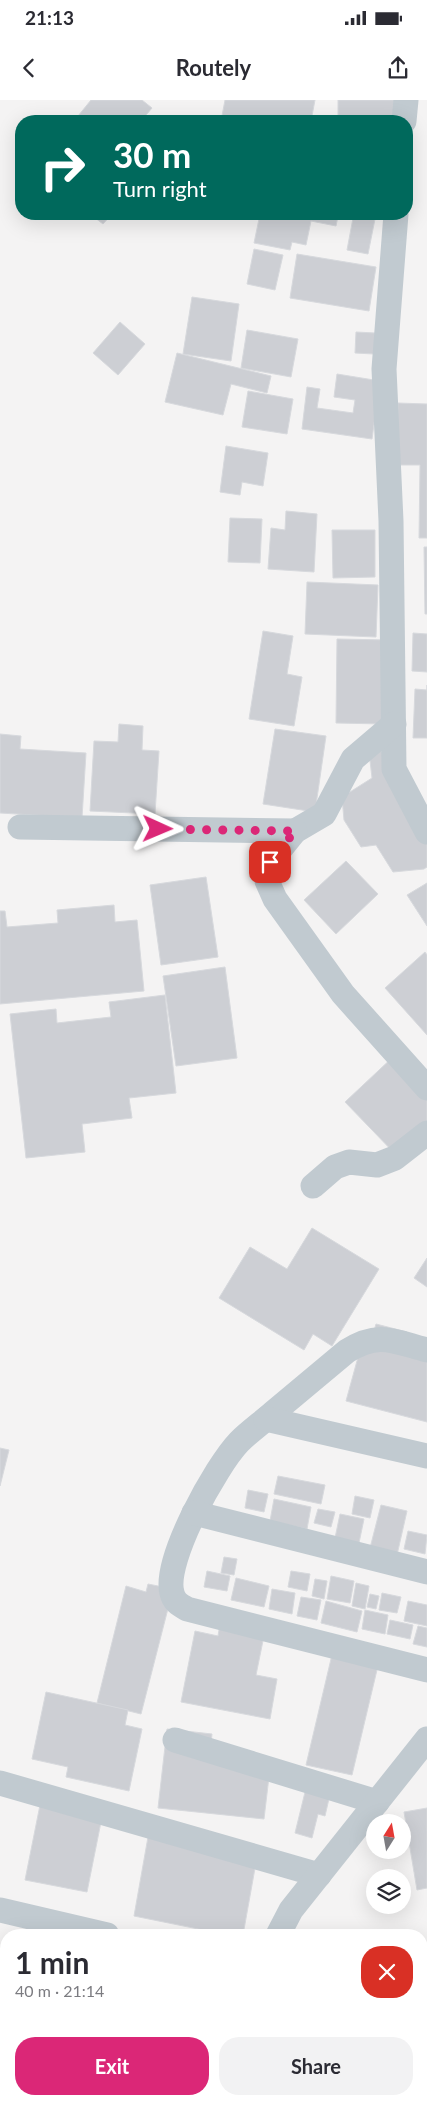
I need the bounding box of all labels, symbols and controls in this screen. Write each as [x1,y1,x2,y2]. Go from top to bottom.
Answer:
text: 21:13 [25,6,74,29]
icon: back [15,54,43,82]
text: Routely [176,54,251,81]
icon: share [384,54,412,82]
text: 30 m [113,133,191,175]
icon: right [30,135,95,200]
text: Turn right [113,175,207,202]
position arrow [131,802,183,854]
pin [249,841,291,883]
icon: arrive [256,848,284,876]
north arrow [366,1814,411,1859]
map controls [366,1814,411,1914]
button: layers [366,1869,411,1914]
text: 1 min [15,1944,89,1980]
button: close [361,1946,413,1998]
text: 40 m · 21:14 [15,1981,104,2000]
button: Exit [15,2037,209,2095]
button: Share [219,2037,413,2095]

